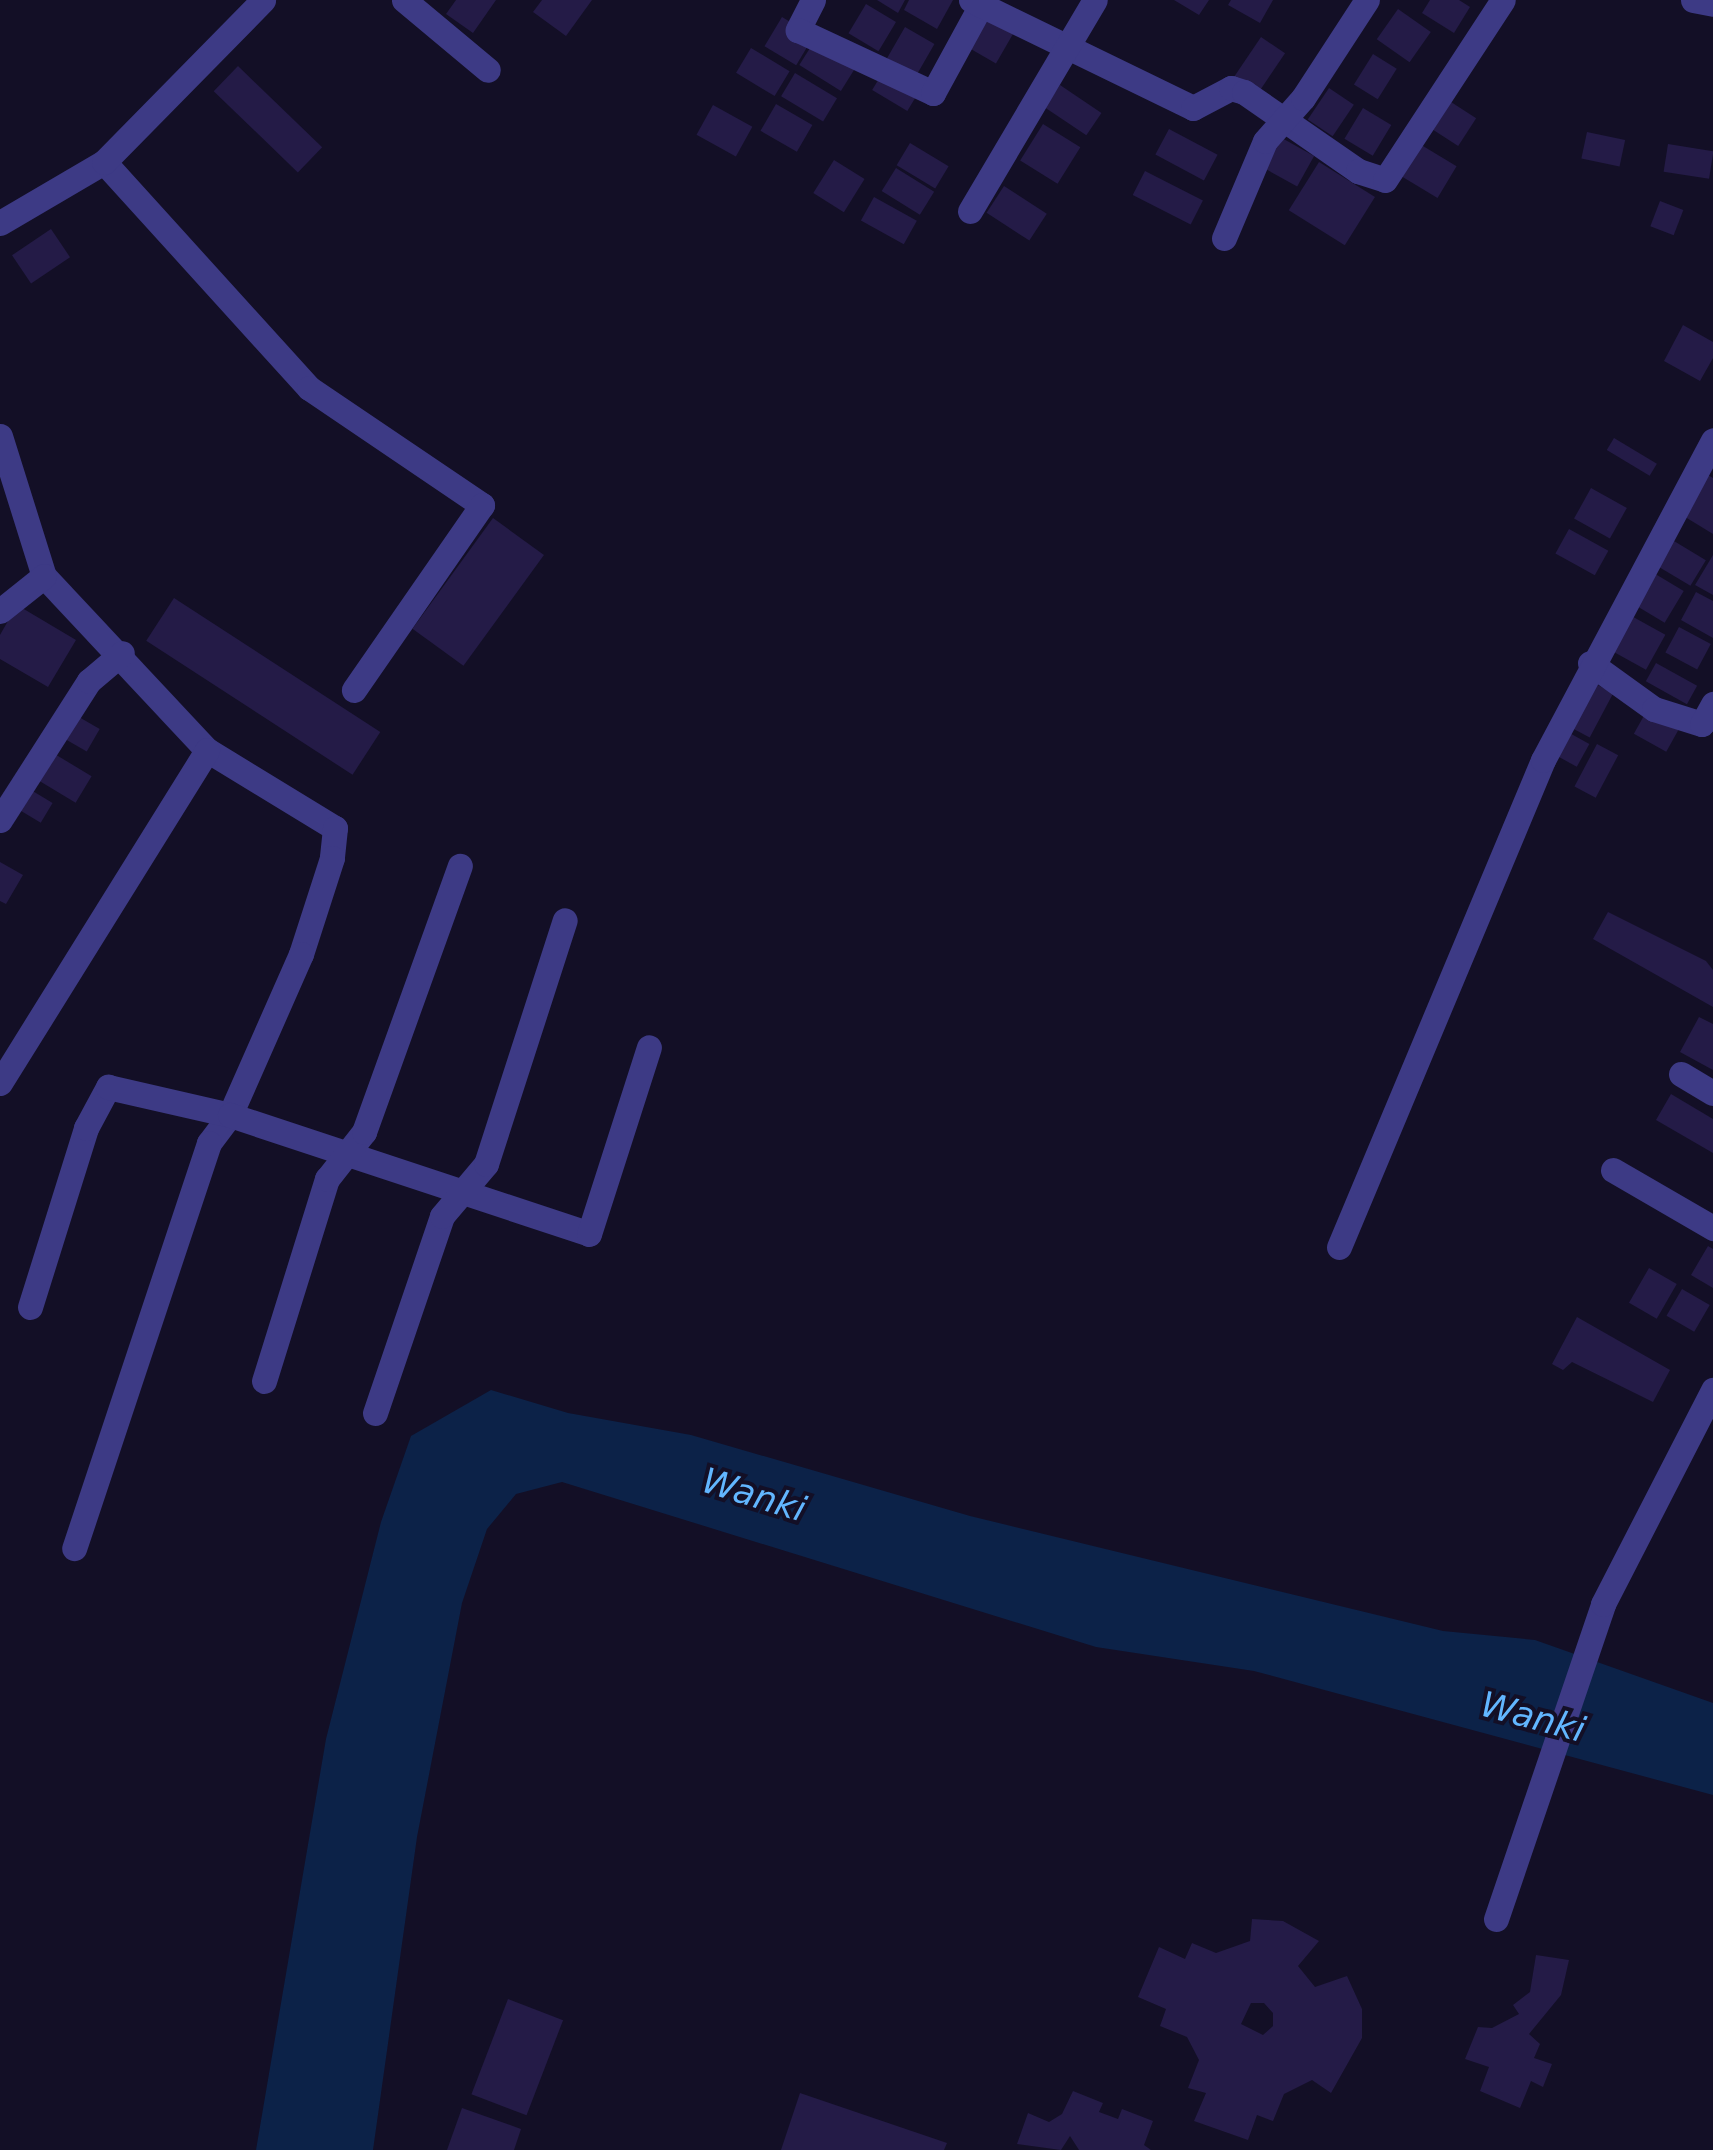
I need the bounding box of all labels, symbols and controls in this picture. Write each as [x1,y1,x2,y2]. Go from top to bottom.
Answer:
water label: Wanki [697,1459,811,1531]
water label: Wanki [1476,1683,1590,1751]

